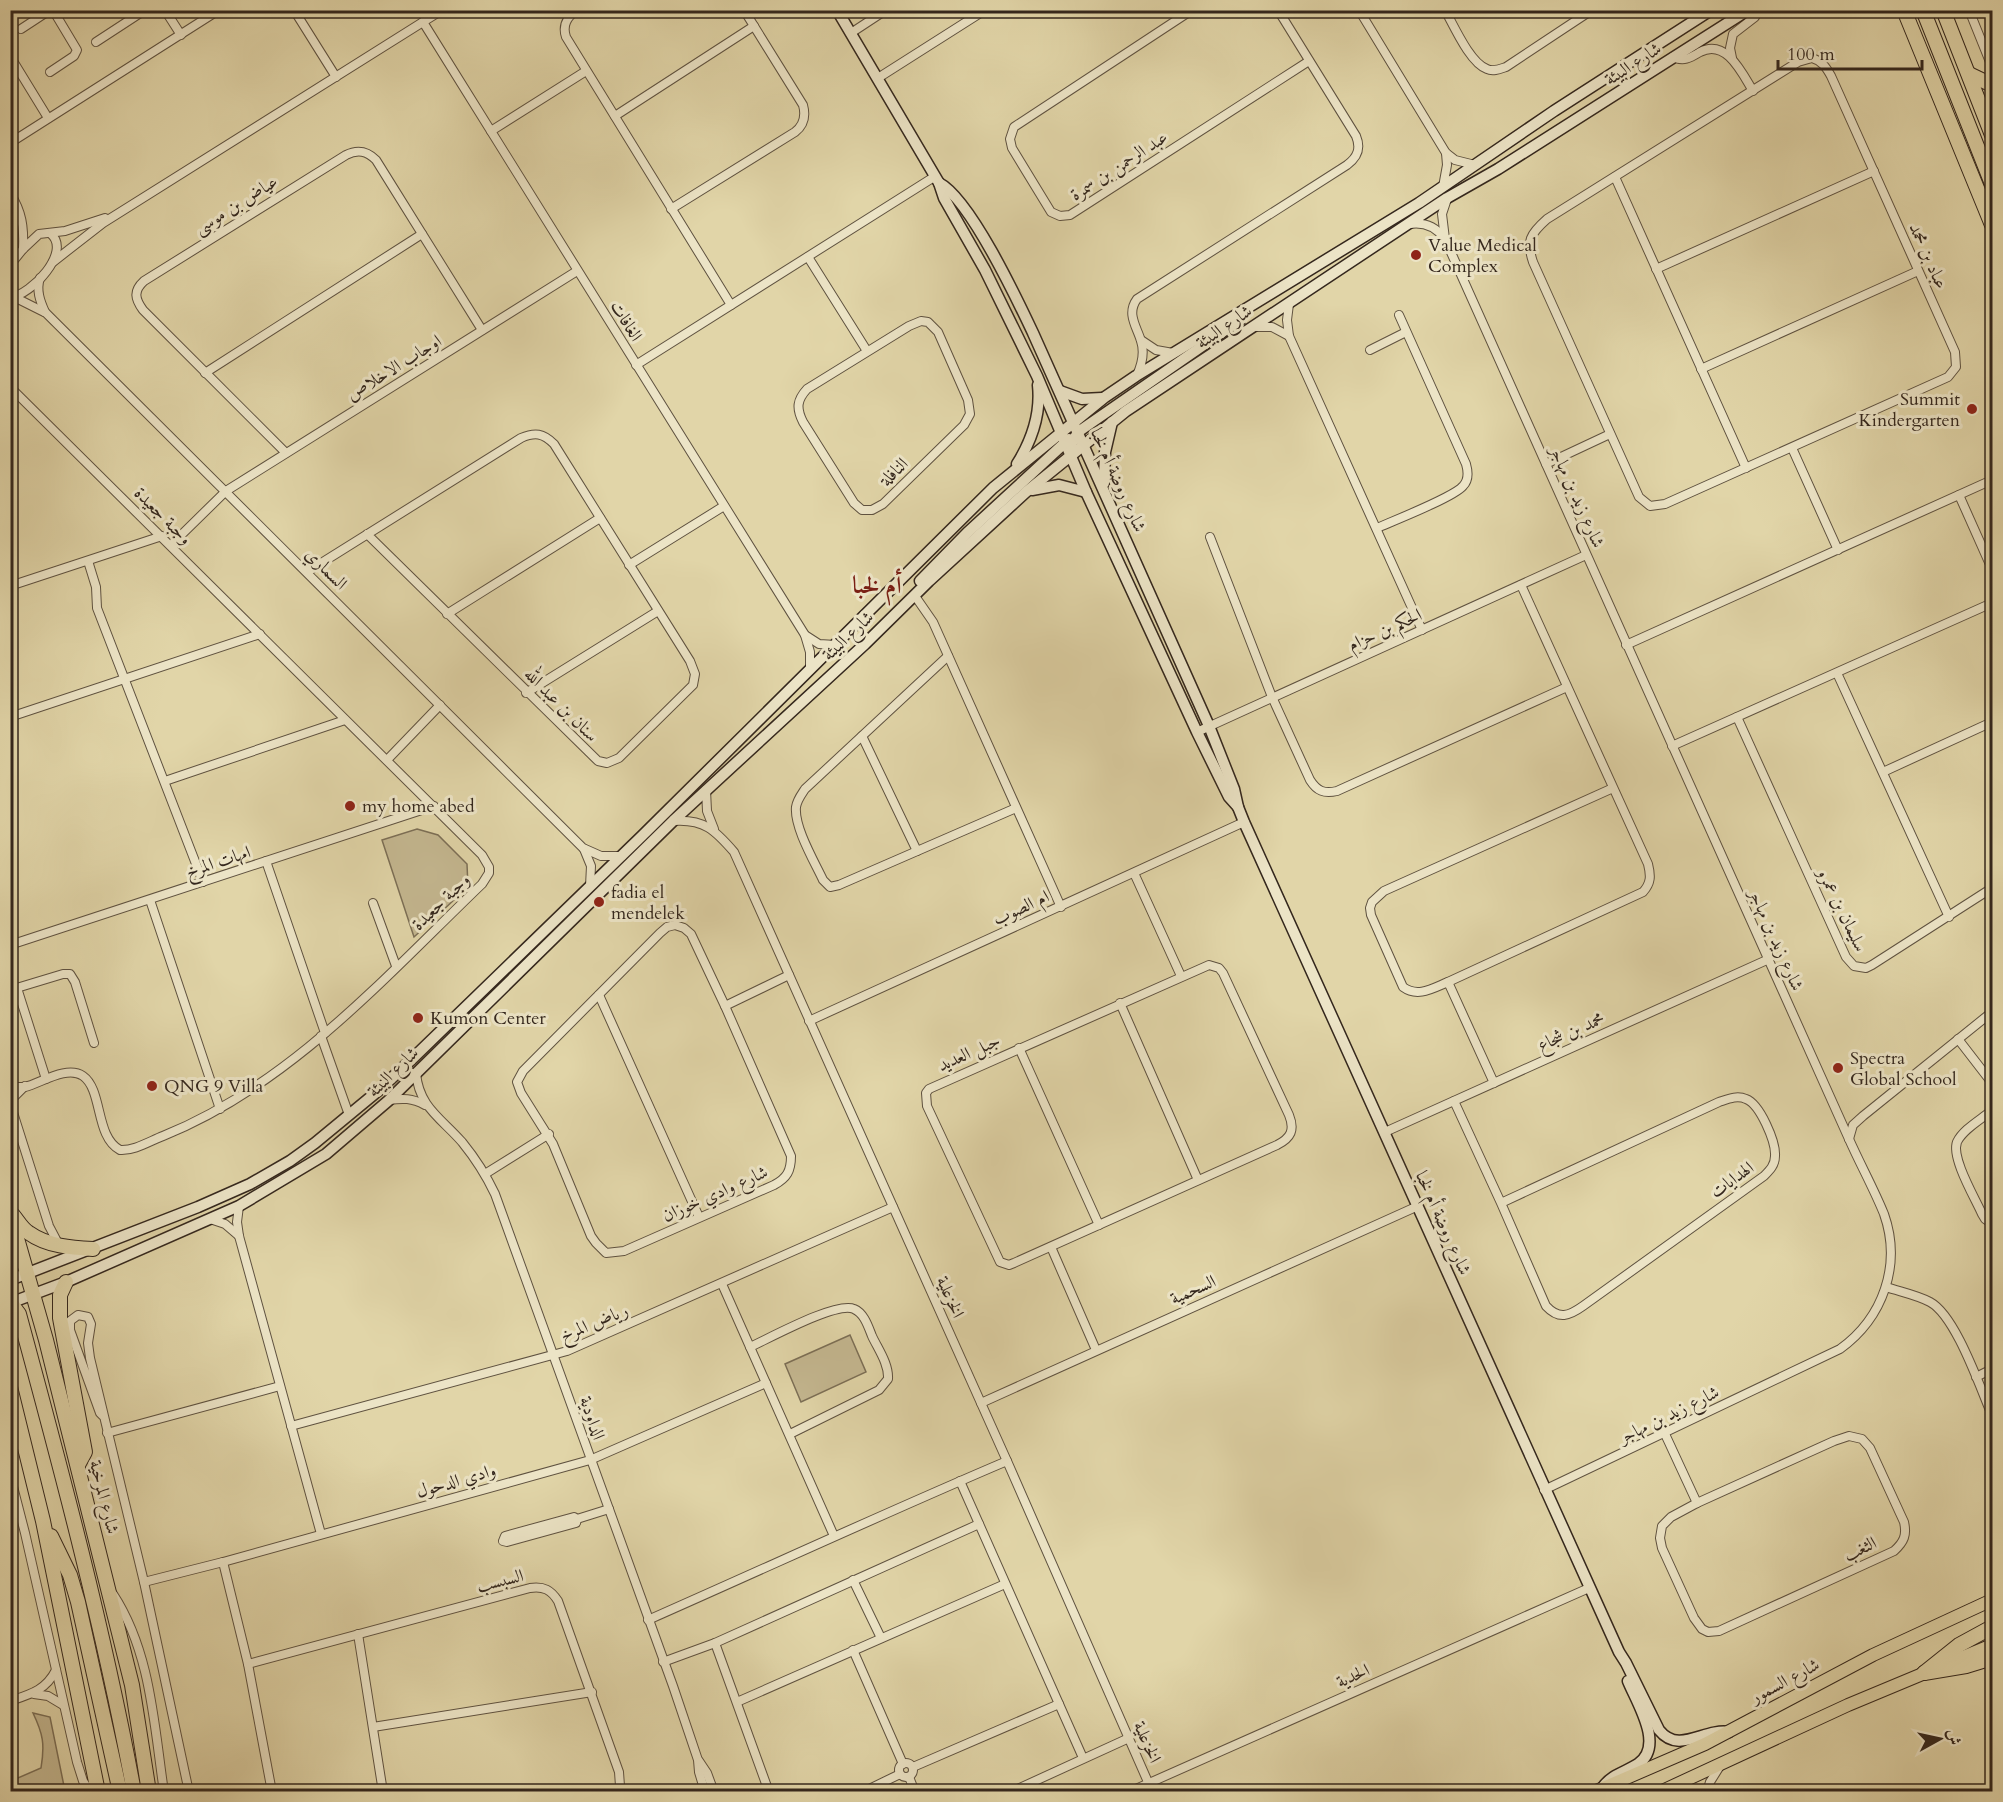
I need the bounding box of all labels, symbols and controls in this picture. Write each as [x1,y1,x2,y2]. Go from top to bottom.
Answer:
scale bar [1778,33,1922,71]
street label: شارع البيئة [1600,36,1667,93]
text: 100 m [1787,42,1835,67]
street label: عبد الرحمن بن سمرة [1065,125,1173,207]
street label: عياض بن موسى [189,169,283,241]
street label: عباد بن محمد [1902,219,1954,293]
place label: Value Medical Complex [1428,233,1537,279]
marker: Value Medical Complex [1409,248,1423,262]
street label: الغافات [604,296,648,346]
street label: شارع البيئة [1191,299,1258,357]
street label: اوجاب الاخلاص [341,329,447,407]
place label: Summit Kindergarten [1858,387,1961,433]
marker: Summit Kindergarten [1965,402,1979,416]
street label: شارع روضة أم لخبا [1081,423,1153,537]
street label: شارع زيد بن مهاجر [1541,440,1611,553]
street label: النافلة [873,452,914,493]
street label: وجبة جعيدة [128,481,198,551]
street label: السماري [298,542,353,597]
district label: أم لخبا [852,568,902,606]
street label: الحكم بن حزام [1344,603,1428,661]
street label: شارع البيئة [816,605,881,668]
street label: سنان بن عبد الله [518,661,605,748]
place label: my home abed [362,794,475,819]
marker: my home abed [343,799,357,813]
street label: امهات المرخ [182,840,255,887]
street label: سليمان بن عمرو [1810,862,1873,956]
street label: وجبة جعيدة [406,868,476,936]
place label: fadia el mendelek [611,880,685,926]
street label: شارع زيد بن مهاجر [1740,883,1810,996]
street label: ام الصوب [989,884,1055,935]
marker: fadia el mendelek [592,895,606,909]
place label: Kumon Center [430,1006,546,1031]
street label: محمد بن شجاع [1533,1006,1609,1060]
marker: Kumon Center [411,1011,425,1025]
street label: جبل العديد [934,1028,1004,1078]
street label: شارع البيئة [362,1041,426,1104]
place label: Spectra Global School [1850,1046,1957,1092]
marker: Spectra Global School [1831,1061,1845,1075]
place label: QNG 9 Villa [164,1074,263,1099]
marker: QNG 9 Villa [145,1079,159,1093]
street label: الهدايات [1705,1155,1759,1204]
street label: شارع وادي خوزان [658,1160,773,1230]
street label: شارع روضة أم لخبا [1406,1166,1478,1280]
street label: السحمية [1166,1269,1220,1311]
street label: الخزعلية [930,1272,970,1322]
street label: رياض المرخ [556,1298,633,1351]
street label: شارع زيد بن مهاجر [1613,1380,1724,1453]
street label: الداودية [573,1393,611,1443]
street label: شارع المرخية [81,1457,125,1537]
street label: وادي الدحول [413,1458,499,1506]
street label: الثغب [1839,1530,1881,1568]
street label: السبسب [474,1563,526,1599]
street label: شارع السمور [1744,1652,1825,1712]
street label: الحدية [1332,1658,1374,1694]
north arrow [1910,1709,1970,1769]
street label: الخزعلية [1127,1717,1167,1767]
text: ش [1942,1728,1966,1746]

